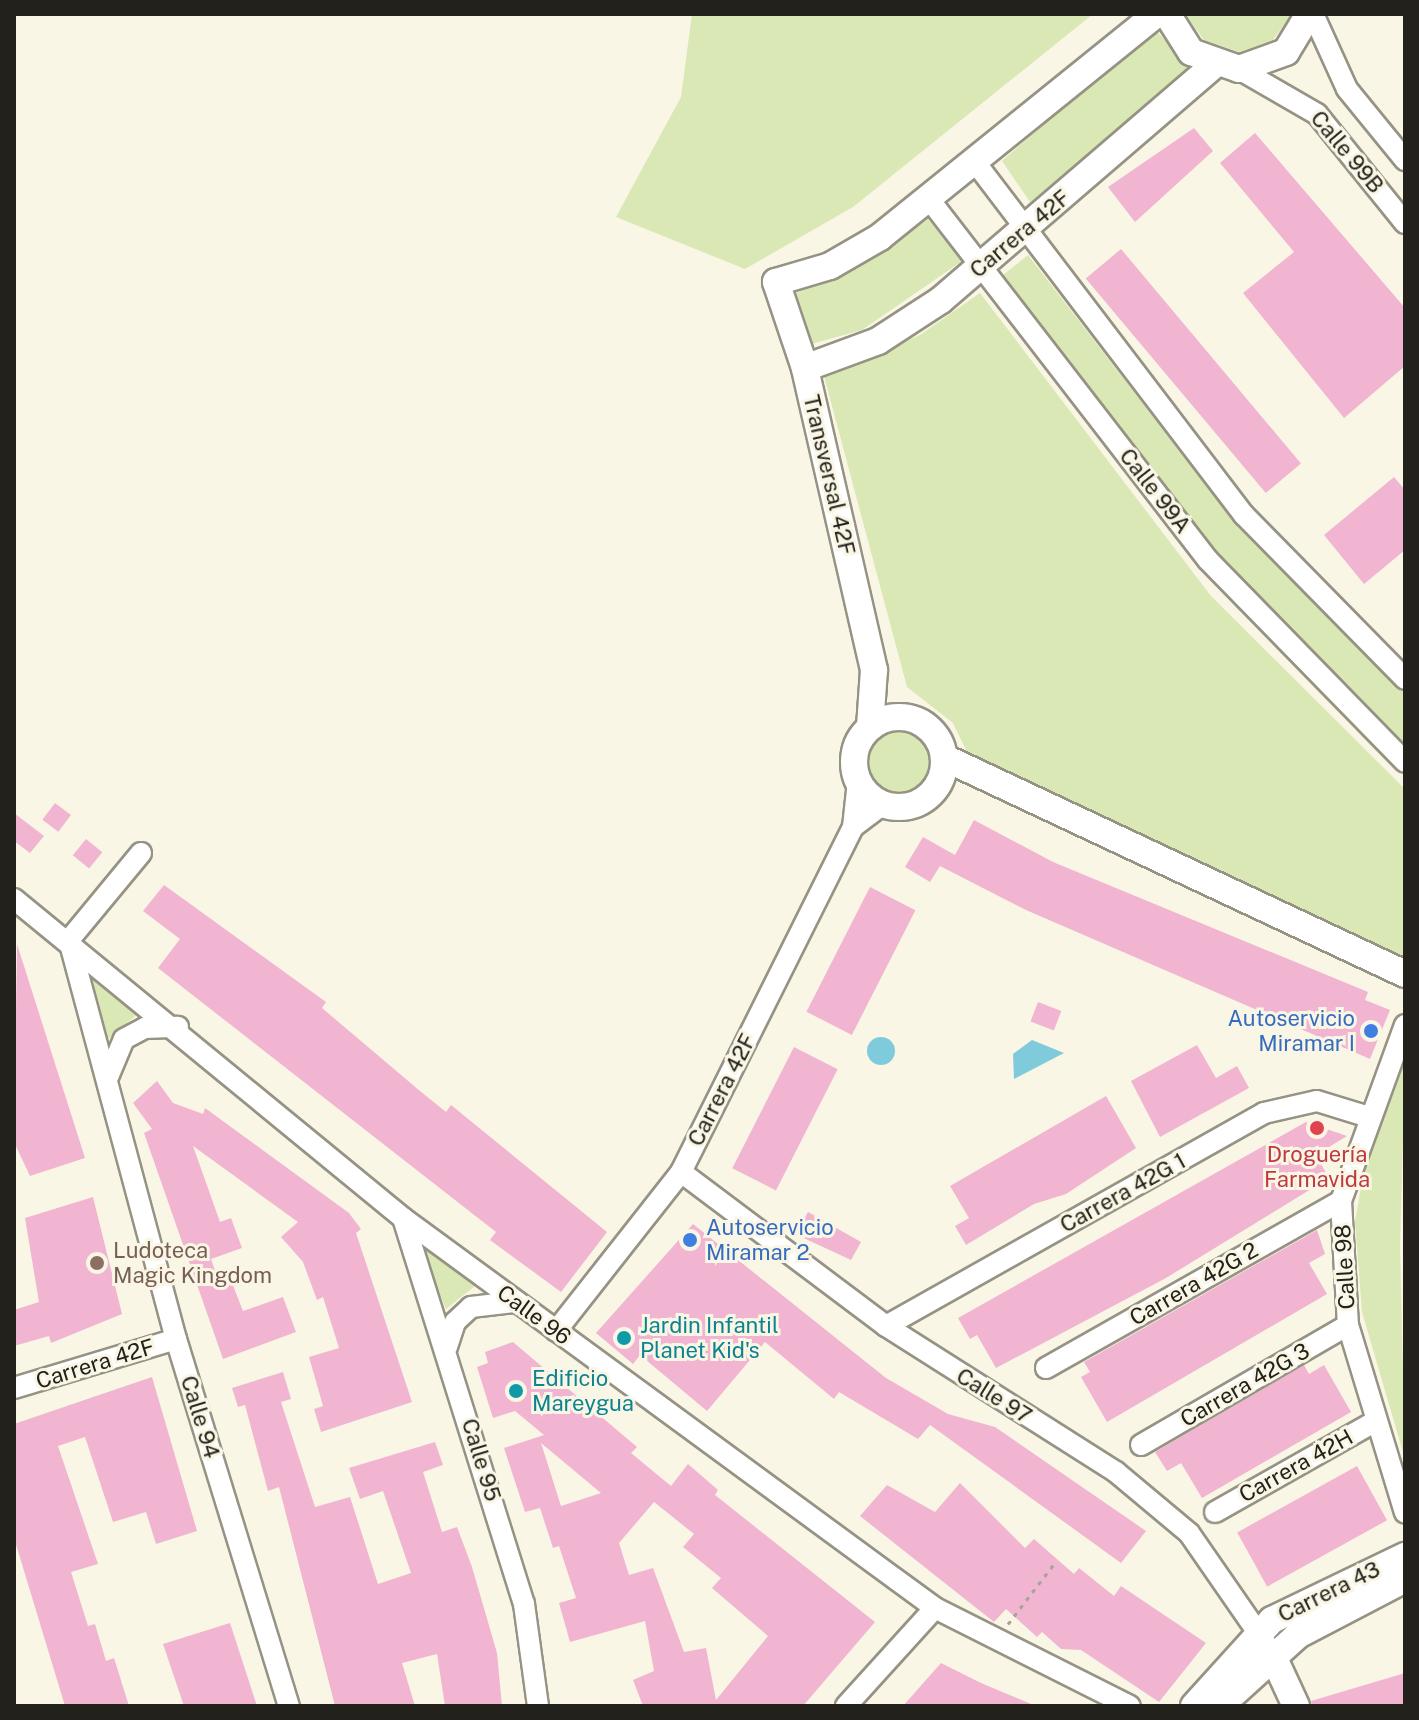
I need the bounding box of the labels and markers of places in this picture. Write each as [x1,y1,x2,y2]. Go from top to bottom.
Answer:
place label: Autoservicio Miramar I [1227,1005,1355,1056]
marker: Autoservicio Miramar I [1362,1022,1380,1040]
marker: Droguería Farmavida [1308,1119,1326,1137]
place label: Droguería Farmavida [1264,1141,1370,1192]
place label: Autoservicio Miramar 2 [706,1214,834,1266]
marker: Autoservicio Miramar 2 [681,1231,699,1249]
place label: Ludoteca Magic Kingdom [113,1237,272,1288]
marker: Ludoteca Magic Kingdom [88,1254,106,1272]
place label: Jardin Infantil Planet Kid's [640,1312,779,1364]
marker: Jardin Infantil Planet Kid's [615,1329,633,1347]
place label: Edificio Mareygua [532,1365,634,1416]
marker: Edificio Mareygua [507,1382,525,1400]

